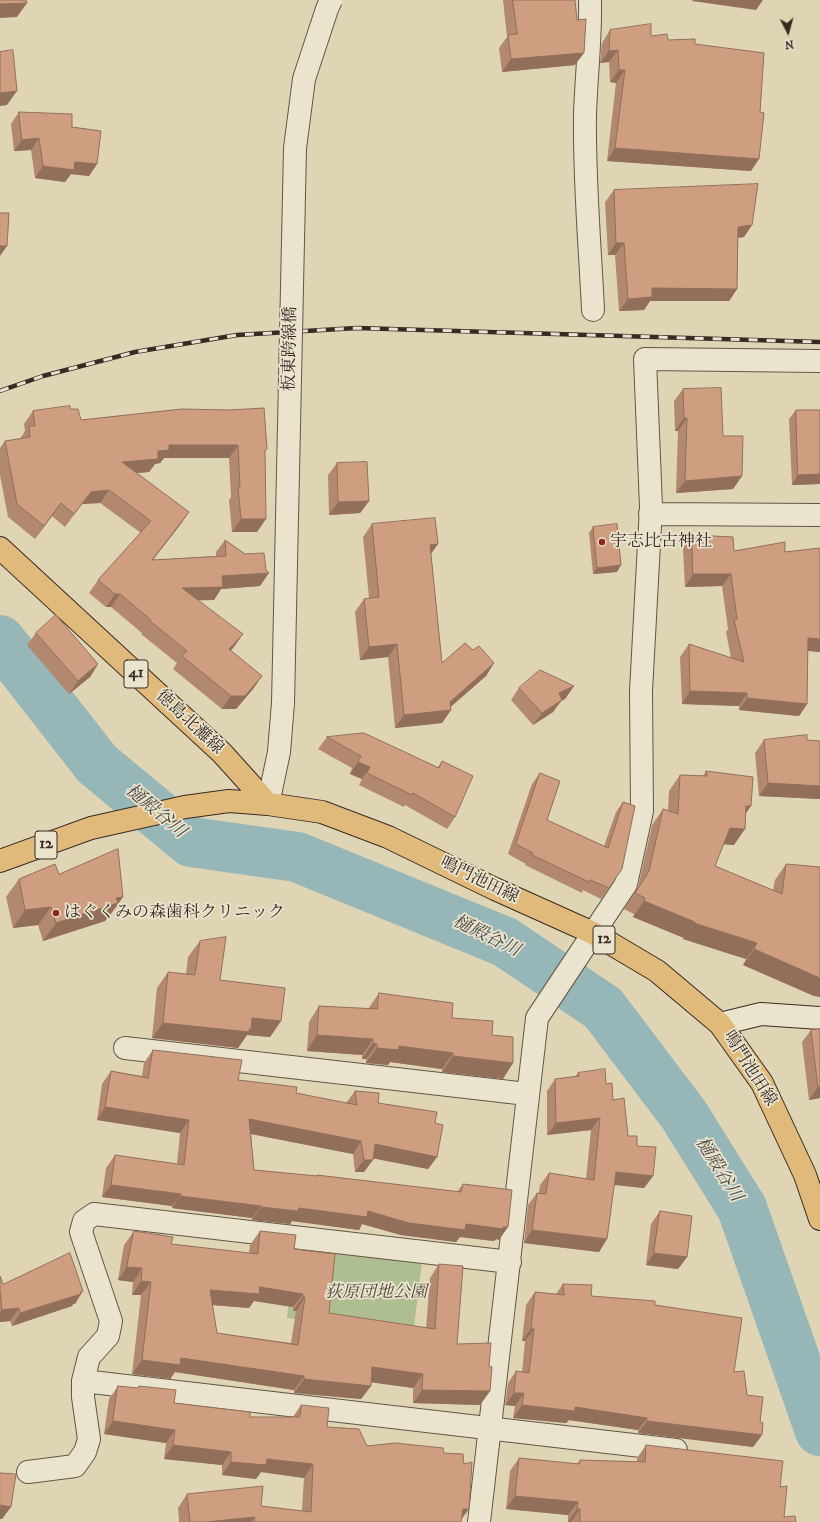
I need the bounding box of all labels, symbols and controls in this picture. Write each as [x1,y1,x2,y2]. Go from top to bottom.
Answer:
north arrow [768,12,808,52]
text: N [784,37,794,51]
street label: 板東跨線橋 [280,306,302,392]
place label: 宇志比古神社 [610,532,712,552]
marker: 宇志比古神社 [597,537,607,547]
road number: 41 [124,660,148,688]
street label: 徳島北灘線 [151,687,227,759]
water label: 樋殿谷川 [120,781,190,843]
road number: 12 [35,831,57,859]
street label: 鳴門池田線 [436,853,522,909]
place label: はぐくみの森歯科クリニック [64,903,285,923]
marker: はぐくみの森歯科クリニック [51,908,61,918]
water label: 樋殿谷川 [449,912,523,962]
road number: 12 [593,926,615,954]
street label: 鳴門池田線 [718,1028,780,1110]
water label: 樋殿谷川 [690,1134,746,1206]
park label: 荻原団地公園 [325,1283,427,1303]

